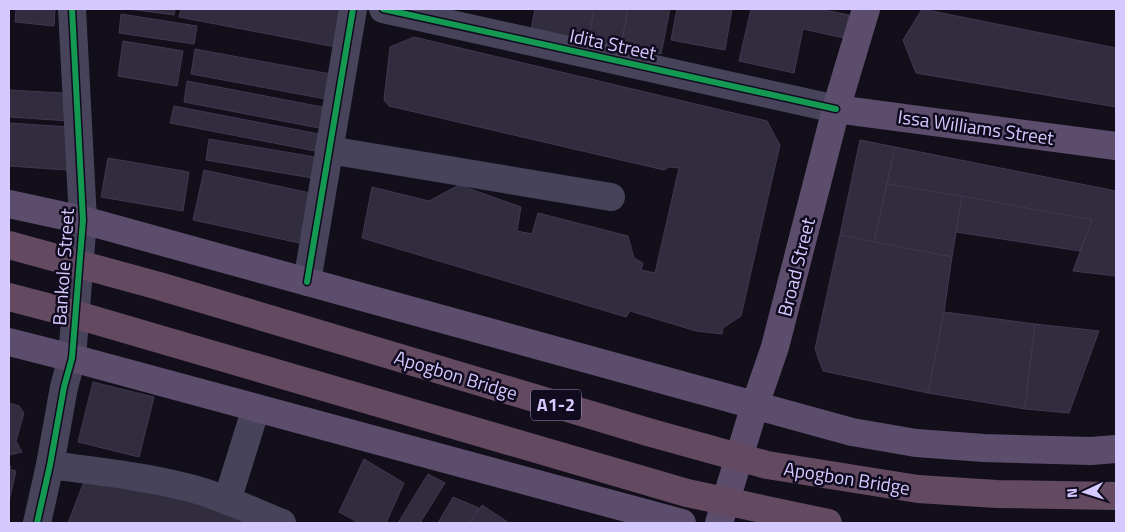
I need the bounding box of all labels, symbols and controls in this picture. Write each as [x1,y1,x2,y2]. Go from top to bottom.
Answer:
street label: Idita Street [567,20,660,67]
street label: Issa Williams Street [896,101,1056,152]
street label: Bankole Street [44,207,81,327]
street label: Broad Street [769,214,822,319]
street label: Apogbon Bridge [391,342,521,407]
road number: A1-2 [531,390,581,420]
street label: Apogbon Bridge [782,453,912,502]
north arrow [1060,467,1110,517]
text: N [1061,487,1082,499]

